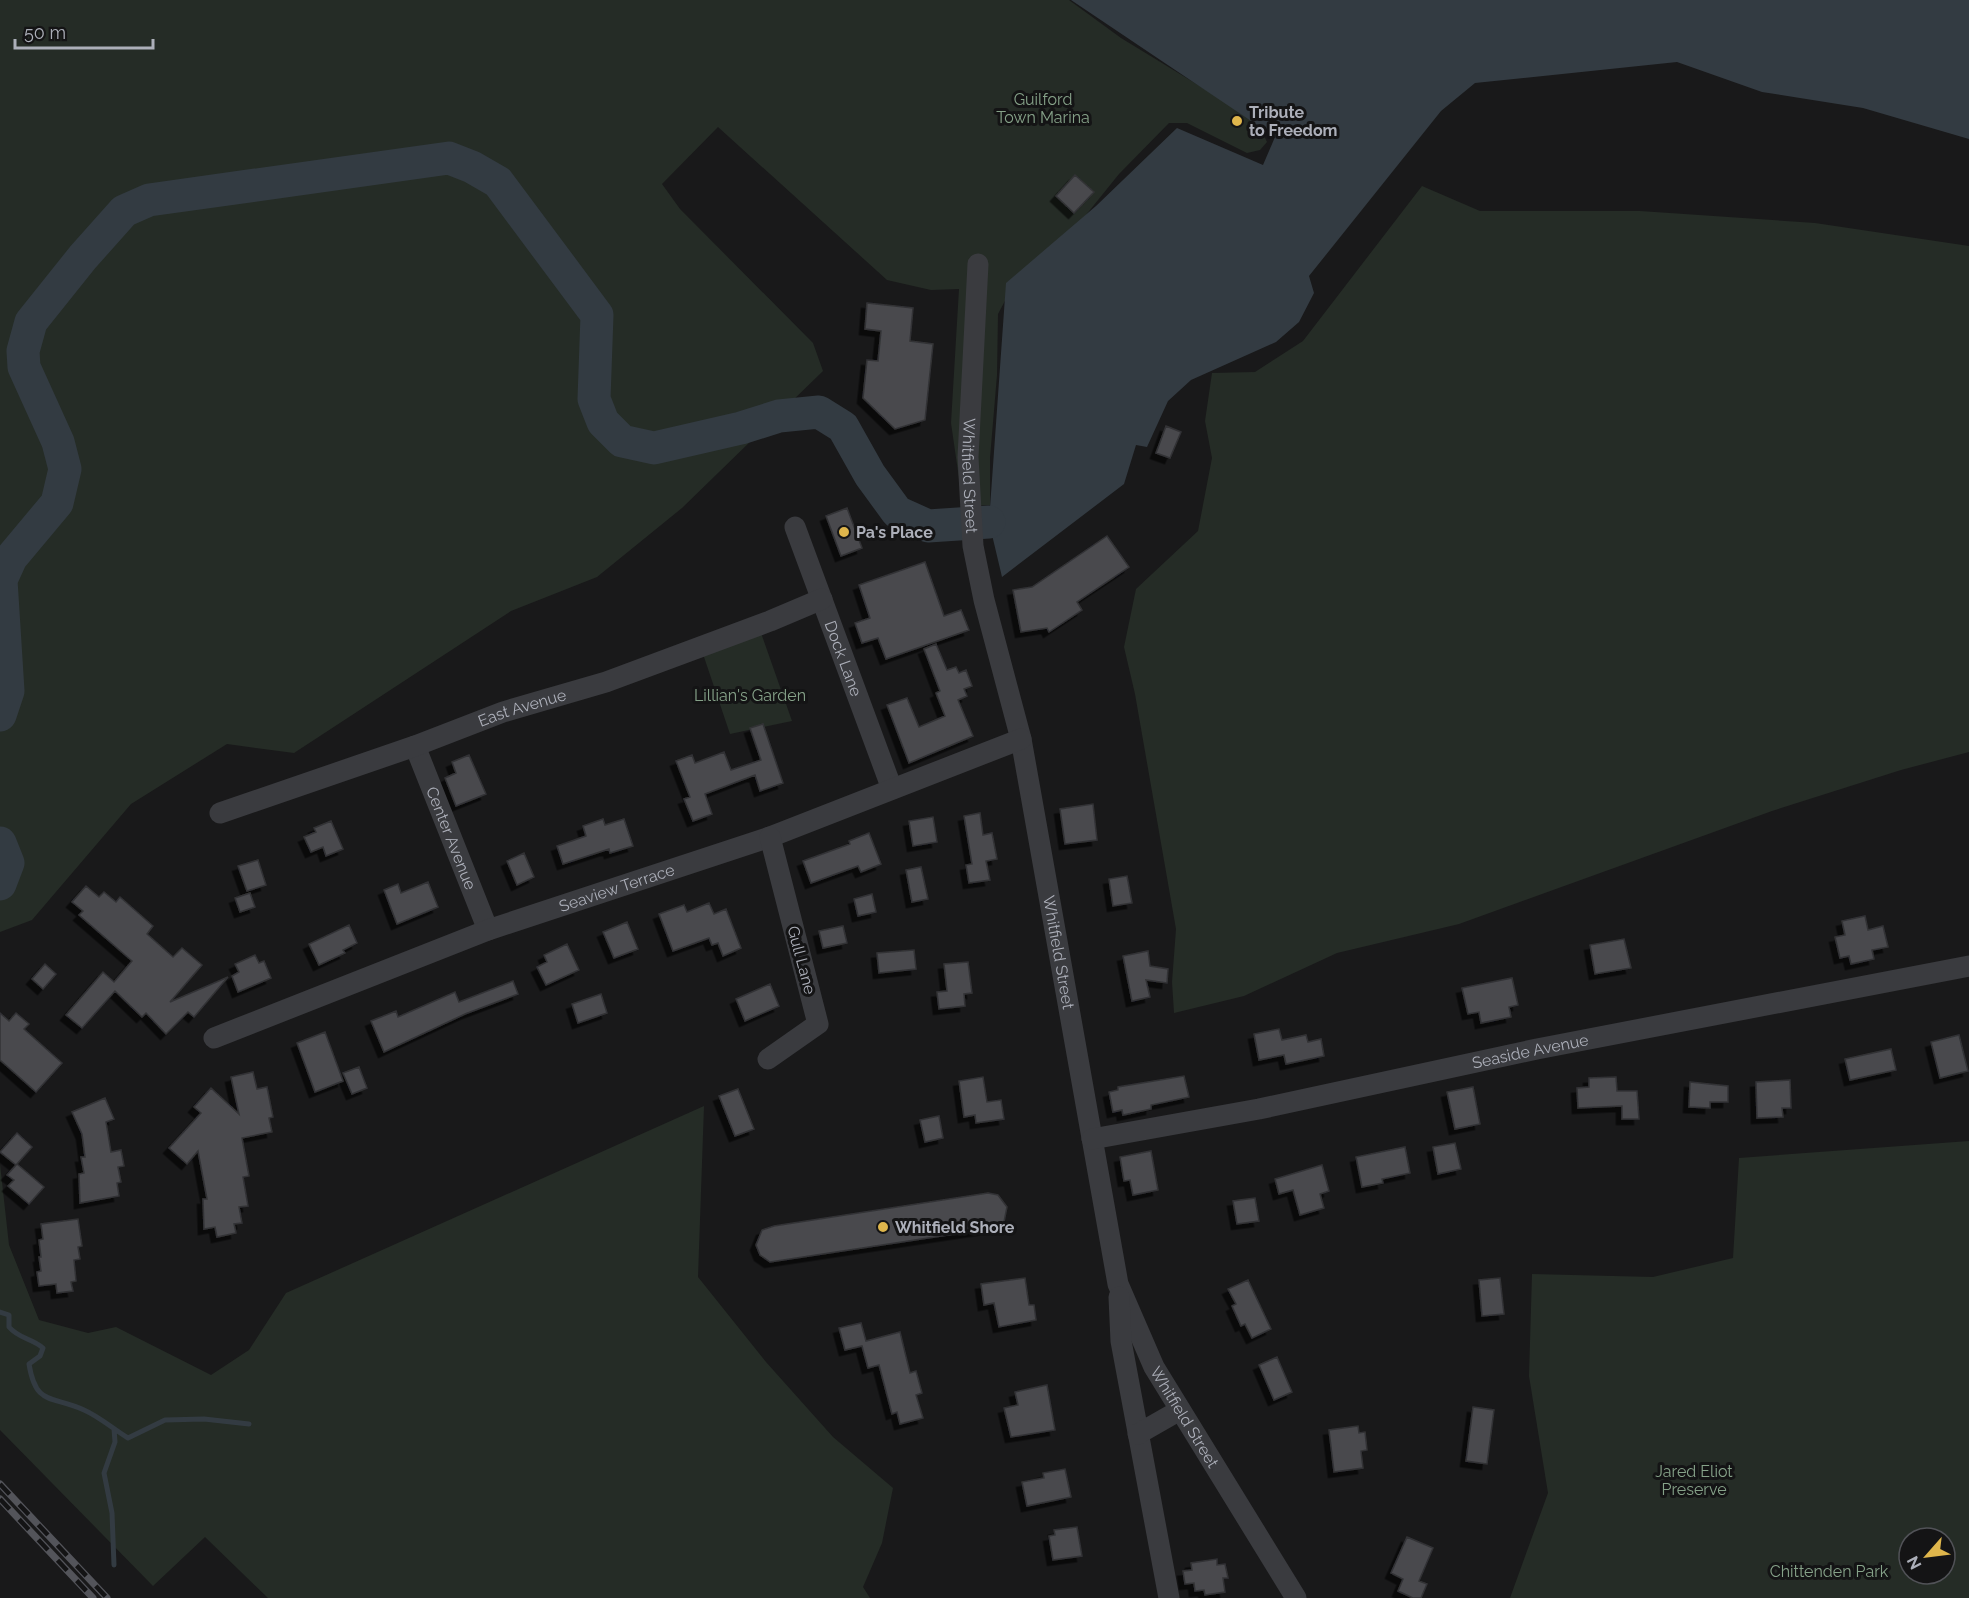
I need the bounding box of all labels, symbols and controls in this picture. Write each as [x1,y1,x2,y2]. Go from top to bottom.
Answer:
scale bar [15,12,153,50]
text: 50 m [24,22,66,43]
park label: Guilford Town Marina [996,90,1090,127]
place label: Tribute to Freedom [1249,103,1338,140]
marker: Tribute to Freedom [1230,114,1244,128]
street label: Whitfield Street [958,418,981,534]
place label: Pa's Place [856,523,933,542]
marker: Pa's Place [837,525,851,539]
street label: Dock Lane [820,618,866,699]
street label: East Avenue [475,685,568,731]
park label: Lillian's Garden [694,686,806,705]
street label: Center Avenue [422,784,480,893]
street label: Seaview Terrace [557,860,677,916]
street label: Whitfield Street [1039,894,1078,1011]
street label: Gull Lane [783,924,820,996]
street label: Seaside Avenue [1470,1030,1590,1073]
place label: Whitfield Shore [895,1218,1015,1237]
marker: Whitfield Shore [876,1220,890,1234]
street label: Whitfield Street [1146,1363,1223,1472]
park label: Jared Eliot Preserve [1655,1462,1733,1499]
north arrow [1897,1526,1957,1586]
text: N [1903,1553,1925,1573]
park label: Chittenden Park [1770,1562,1889,1581]

